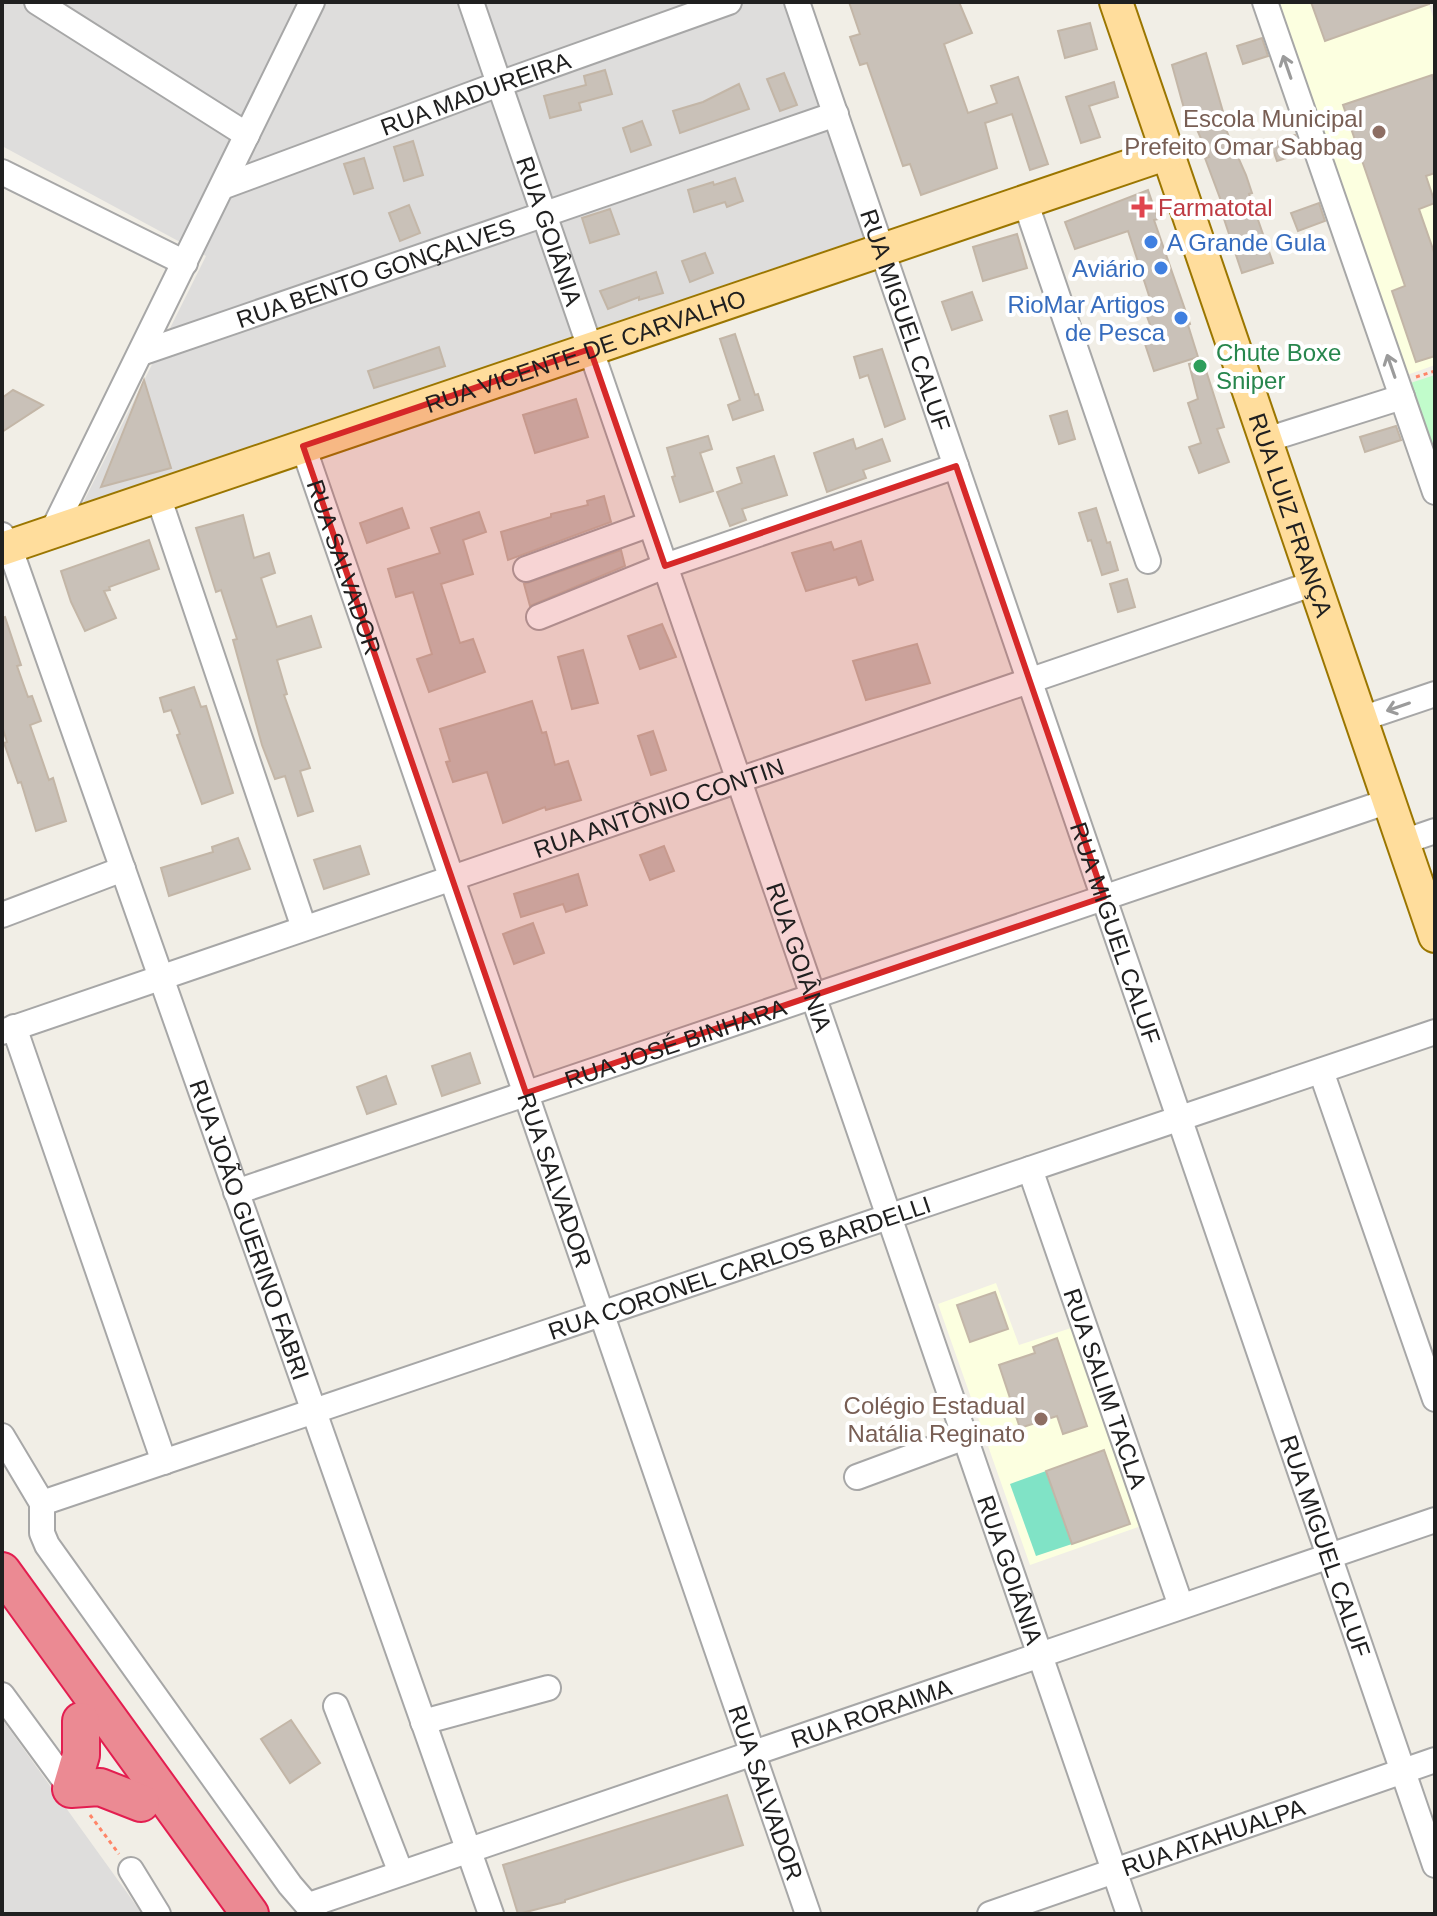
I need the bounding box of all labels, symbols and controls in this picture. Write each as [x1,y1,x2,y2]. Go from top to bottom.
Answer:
street label: RUA MADUREIRA [377,46,574,140]
one-way arrow [1279,55,1294,80]
place label: Escola Municipal Prefeito Omar Sabbag [1124,105,1363,160]
marker: Escola Municipal Prefeito Omar Sabbag [1370,123,1388,141]
street label: RUA GOIÂNIA [512,153,588,309]
place label: Farmatotal [1158,194,1273,221]
marker: Farmatotal [1133,198,1151,216]
street label: RUA MIGUEL CALUF [855,205,956,434]
street label: RUA BENTO GONÇALVES [233,212,518,333]
place label: A Grande Gula [1167,229,1326,256]
marker: A Grande Gula [1142,233,1160,251]
place label: Aviário [1072,255,1145,282]
marker: Aviário [1152,259,1170,277]
street label: RUA VICENTE DE CARVALHO [422,284,749,418]
place label: RioMar Artigos de Pesca [1008,291,1166,346]
marker: RioMar Artigos de Pesca [1172,309,1190,327]
place label: Chute Boxe Sniper [1216,339,1341,394]
one-way arrow [1382,353,1397,378]
marker: Chute Boxe Sniper [1191,357,1209,375]
street label: RUA LUIZ FRANÇA [1244,410,1338,620]
street label: RUA SALVADOR [302,476,387,658]
one-way arrow [1386,700,1411,715]
street label: RUA ANTÔNIO CONTIN [530,752,787,863]
street label: RUA MIGUEL CALUF [1065,819,1166,1047]
street label: RUA GOIÂNIA [762,879,838,1035]
street label: RUA JOSÉ BINHARA [561,993,790,1093]
street label: RUA JOÃO GUERINO FABRI [185,1076,315,1383]
street label: RUA SALVADOR [513,1089,598,1271]
street label: RUA CORONEL CARLOS BARDELLI [544,1190,934,1344]
street label: RUA SALIM TACLA [1059,1285,1153,1492]
place label: Colégio Estadual Natália Reginato [844,1392,1025,1447]
marker: Colégio Estadual Natália Reginato [1032,1410,1050,1428]
street label: RUA MIGUEL CALUF [1275,1432,1376,1660]
street label: RUA GOIÂNIA [972,1492,1049,1648]
street label: RUA RORAIMA [787,1673,955,1753]
street label: RUA SALVADOR [724,1702,809,1884]
street label: RUA ATAHUALPA [1118,1793,1308,1881]

